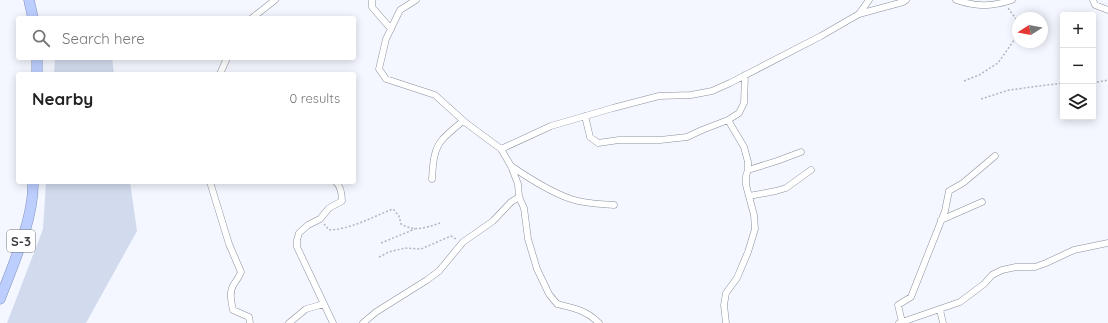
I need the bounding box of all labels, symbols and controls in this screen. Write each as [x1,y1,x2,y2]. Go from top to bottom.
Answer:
north arrow [1012,12,1048,48]
map controls [1060,12,1096,120]
button: + [1060,12,1096,48]
search box [16,16,356,60]
icon: search [30,27,52,49]
text: Search here [62,29,145,48]
button: − [1060,48,1096,84]
button: layers [1060,84,1096,120]
text: Nearby [32,88,93,109]
text: 0 results [289,90,340,106]
road number: S-3 [7,230,35,252]

